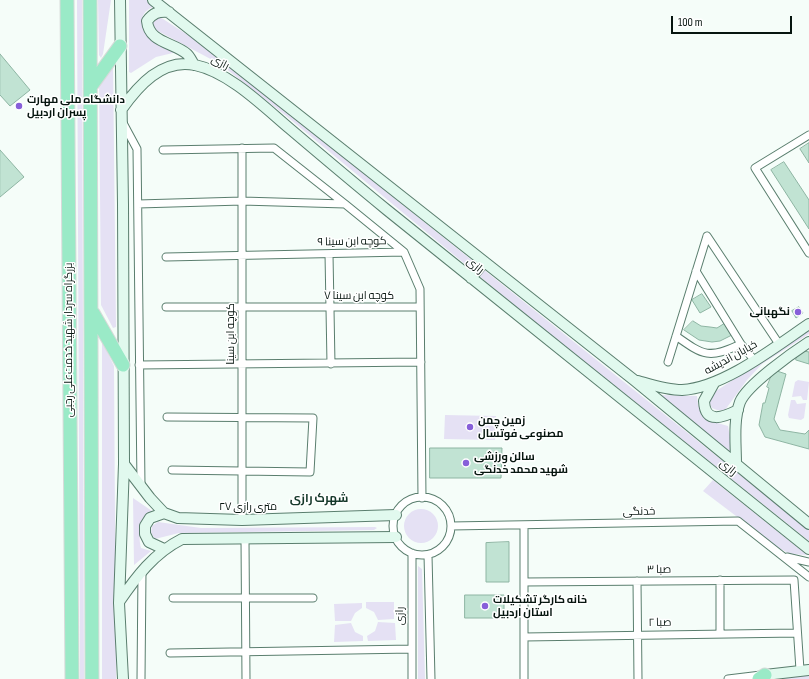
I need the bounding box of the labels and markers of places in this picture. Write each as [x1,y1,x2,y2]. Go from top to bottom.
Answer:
place label: دانشگاه ملی مهارت پسران اردبیل [27,93,125,119]
marker: دانشگاه ملی مهارت پسران اردبیل [14,101,24,111]
place label: نگهبانی [749,305,790,319]
marker: نگهبانی [793,307,803,317]
place label: زمین چمن مصنوعی فوتسال [478,414,563,440]
marker: زمین چمن مصنوعی فوتسال [465,422,475,432]
place label: سالن ورزشی شهید محمد خدنگی [474,450,568,476]
marker: سالن ورزشی شهید محمد خدنگی [461,458,471,468]
place label: خانه کارگر تشکیلات استان اردبیل [493,593,587,619]
marker: خانه کارگر تشکیلات استان اردبیل [480,601,490,611]

